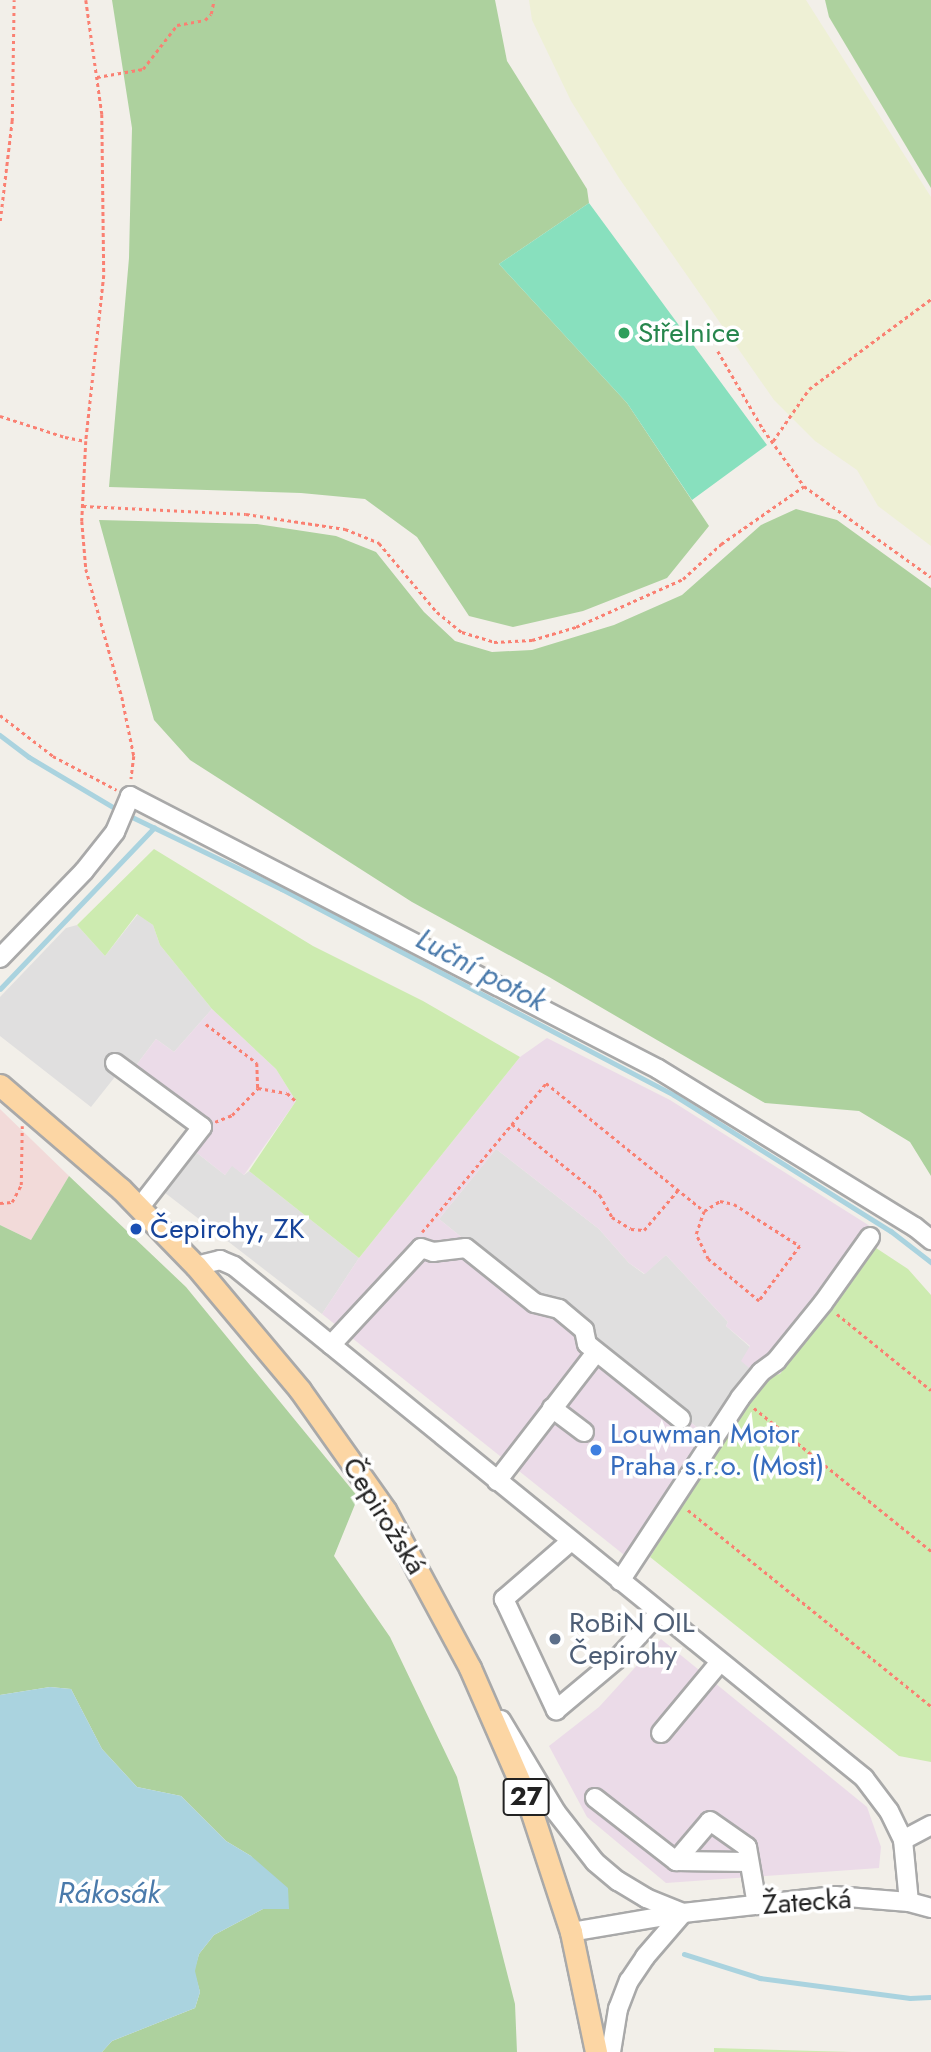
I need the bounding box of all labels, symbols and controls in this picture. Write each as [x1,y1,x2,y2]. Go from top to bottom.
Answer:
place label: Střelnice [638,316,740,350]
marker: Střelnice [616,325,632,341]
water label: Luční potok [410,921,552,1019]
place label: Čepirohy, ZK [150,1212,305,1246]
marker: Čepirohy, ZK [128,1221,144,1237]
place label: Louwman Motor Praha s.r.o. (Most) [610,1417,824,1483]
marker: Louwman Motor Praha s.r.o. (Most) [588,1442,604,1458]
street label: Čepirožská [335,1451,433,1581]
place label: RoBiN OIL Čepirohy [569,1606,695,1672]
marker: RoBiN OIL Čepirohy [547,1631,563,1647]
road number: 27 [502,1774,550,1820]
water label: Rákosák [58,1875,160,1911]
street label: Žatecká [761,1882,853,1922]

